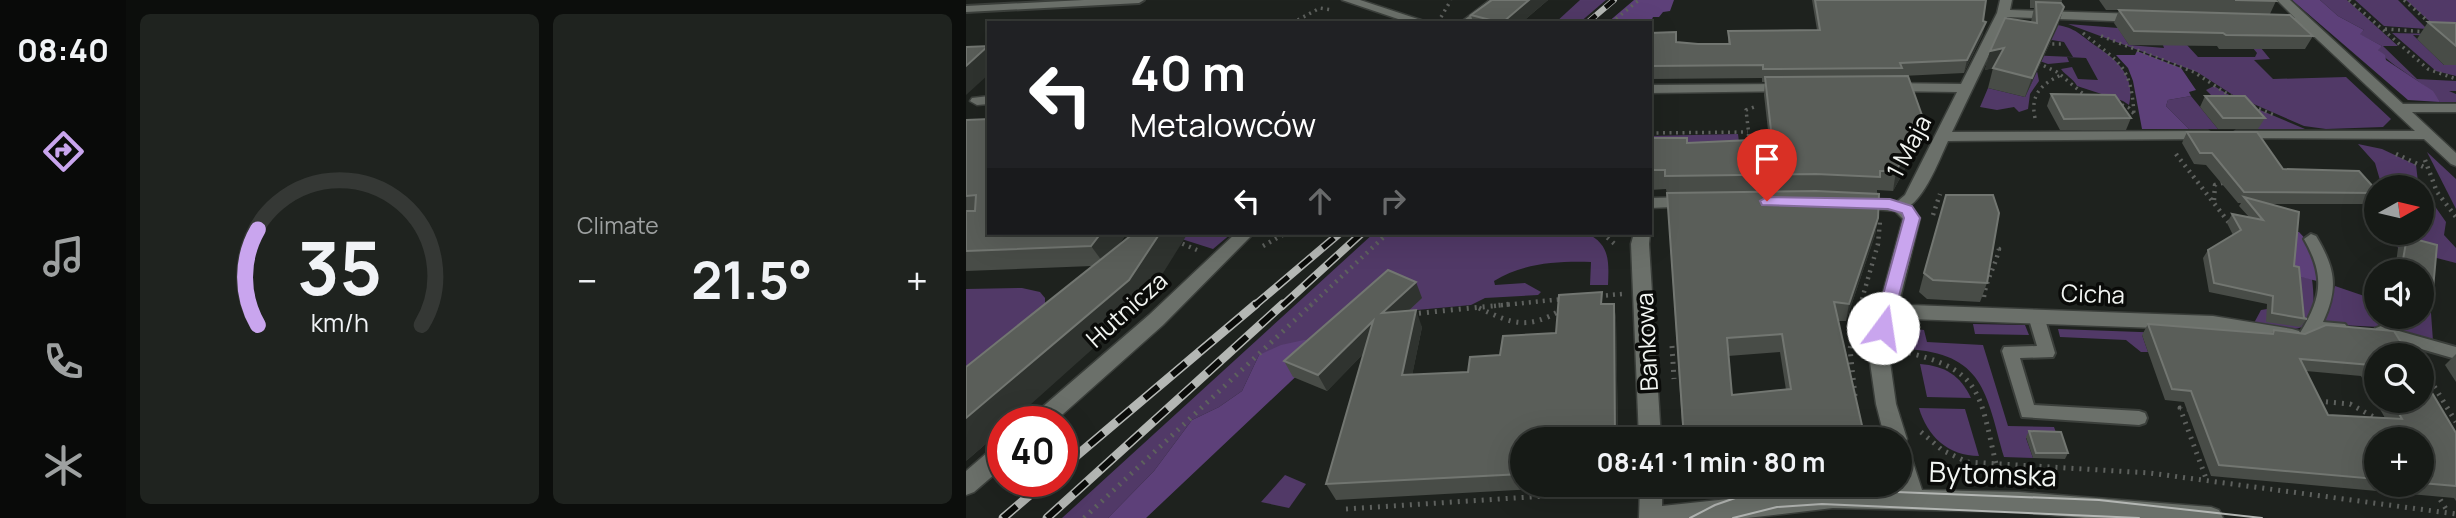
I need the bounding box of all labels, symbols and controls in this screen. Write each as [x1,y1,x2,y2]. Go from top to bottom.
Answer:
text: 08:40 [17,28,109,72]
text: 40 m [1130,39,1246,106]
icon: left [1015,49,1106,140]
text: Metalowców [1130,103,1316,147]
street label: 1 Maja [1878,109,1938,183]
icon: directions [39,127,88,176]
pin [1737,129,1797,201]
icon: arrive [1748,140,1786,178]
north arrow [2364,175,2434,245]
map controls [2364,175,2434,497]
icon: left [1228,182,1266,220]
icon: ahead [1301,182,1339,220]
icon: right [1374,182,1412,220]
text: Climate [577,209,659,241]
text: 35 [297,217,382,317]
icon: music [39,232,88,281]
text: 21.5° [691,244,812,315]
text: − [577,254,598,306]
text: + [906,254,928,306]
button: sound [2364,259,2434,329]
street label: Hutnicza [1078,264,1174,354]
street label: Cicha [2061,275,2125,311]
position arrow [1846,291,1920,365]
street label: Bankowa [1627,292,1665,392]
text: km/h [310,305,369,340]
icon: phone [39,337,88,386]
button: search [2364,343,2434,413]
speed limit sign: 40 [987,406,1078,497]
button: + [2364,427,2434,497]
icon: climate [39,441,88,490]
text: 08:41 · 1 min · 80 m [1597,444,1825,480]
street label: Bytomska [1928,452,2058,494]

